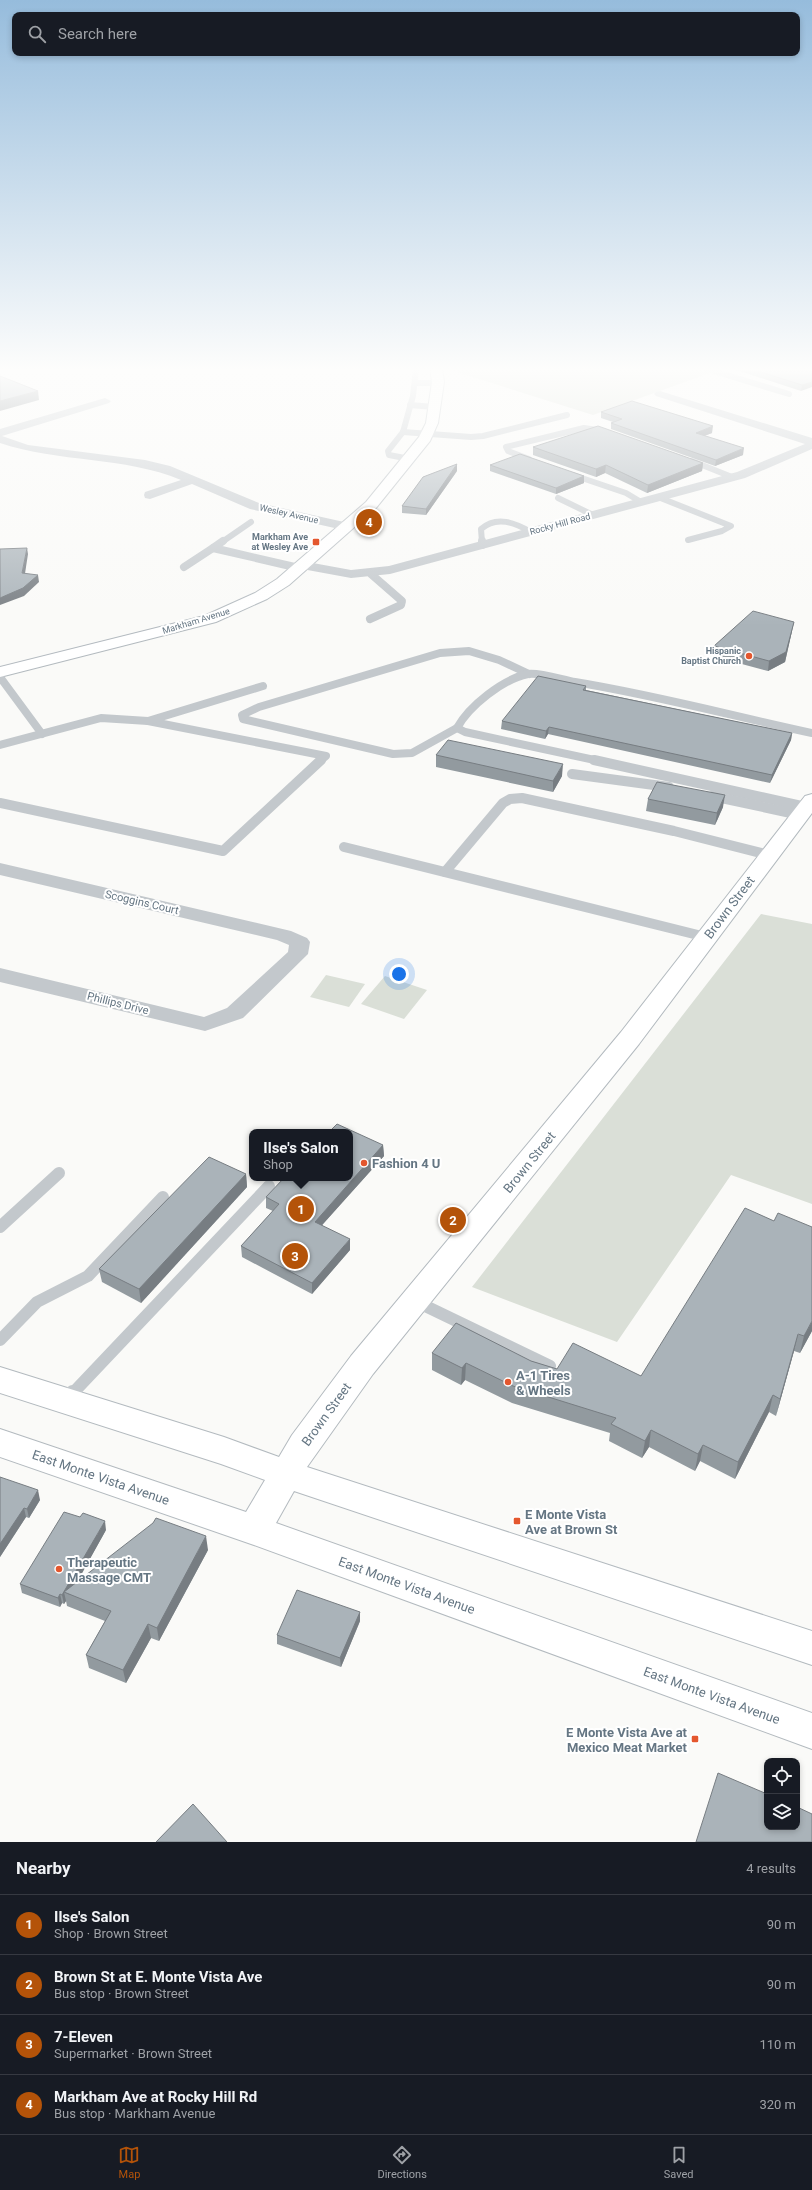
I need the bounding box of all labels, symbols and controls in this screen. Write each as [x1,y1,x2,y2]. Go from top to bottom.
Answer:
search box [12,12,800,56]
icon: search [26,23,48,45]
text: Search here [58,25,137,43]
street label: Wesley Avenue [259,502,320,526]
pin: 4 [356,507,382,537]
street label: Rocky Hill Road [529,511,591,537]
place label: Markham Ave at Wesley Ave [252,532,308,552]
marker: Markham Ave at Wesley Ave [311,537,321,547]
street label: Markham Avenue [161,606,231,636]
place label: Hispanic Baptist Church [681,646,741,666]
marker: Hispanic Baptist Church [744,651,754,661]
street label: Brown Street [701,873,758,941]
street label: Scoggins Court [104,888,180,917]
your location [389,964,409,984]
street label: Phillips Drive [86,990,150,1017]
popup [249,1129,353,1181]
street label: Brown Street [500,1129,559,1196]
text: Ilse's Salon [263,1139,339,1157]
place label: Fashion 4 U [372,1156,440,1171]
text: Shop [263,1157,293,1172]
marker: Fashion 4 U [359,1158,369,1168]
pin: 1 [288,1194,314,1224]
pin: 2 [440,1205,466,1235]
pin: 3 [282,1241,308,1271]
place label: A-1 Tires & Wheels [516,1368,571,1398]
marker: A-1 Tires & Wheels [503,1377,513,1387]
street label: Brown Street [299,1380,354,1449]
street label: East Monte Vista Avenue [30,1447,172,1508]
place label: E Monte Vista Ave at Brown St [525,1507,618,1537]
marker: E Monte Vista Ave at Brown St [512,1516,522,1526]
street label: East Monte Vista Avenue [337,1554,477,1617]
place label: Therapeutic Massage CMT [67,1555,151,1585]
marker: Therapeutic Massage CMT [54,1564,64,1574]
street label: East Monte Vista Avenue [642,1664,782,1727]
place label: E Monte Vista Ave at Mexico Meat Market [566,1725,688,1755]
marker: E Monte Vista Ave at Mexico Meat Market [690,1734,700,1744]
map controls [764,1758,800,1830]
button: locate [764,1758,800,1794]
button: layers [764,1794,800,1830]
text: Nearby [16,1858,71,1878]
text: 4 results [746,1861,796,1876]
text: Ilse's Salon [54,1908,129,1926]
text: 1 [25,1917,33,1932]
text: 90 m [767,1917,796,1932]
text: Shop · Brown Street [54,1926,168,1941]
text: Brown St at E. Monte Vista Ave [54,1968,262,1986]
text: 2 [25,1977,33,1992]
text: 90 m [767,1977,796,1992]
text: Bus stop · Brown Street [54,1986,189,2001]
text: 7-Eleven [54,2028,113,2046]
text: 3 [25,2037,33,2052]
text: 110 m [759,2037,796,2052]
text: Supermarket · Brown Street [54,2046,212,2061]
text: Markham Ave at Rocky Hill Rd [54,2088,257,2106]
text: 4 [25,2097,33,2112]
text: 320 m [759,2097,796,2112]
text: Bus stop · Markham Avenue [54,2106,215,2121]
tab: Map [118,2144,140,2181]
tab: Directions [377,2144,427,2181]
tab: Saved [664,2144,694,2181]

